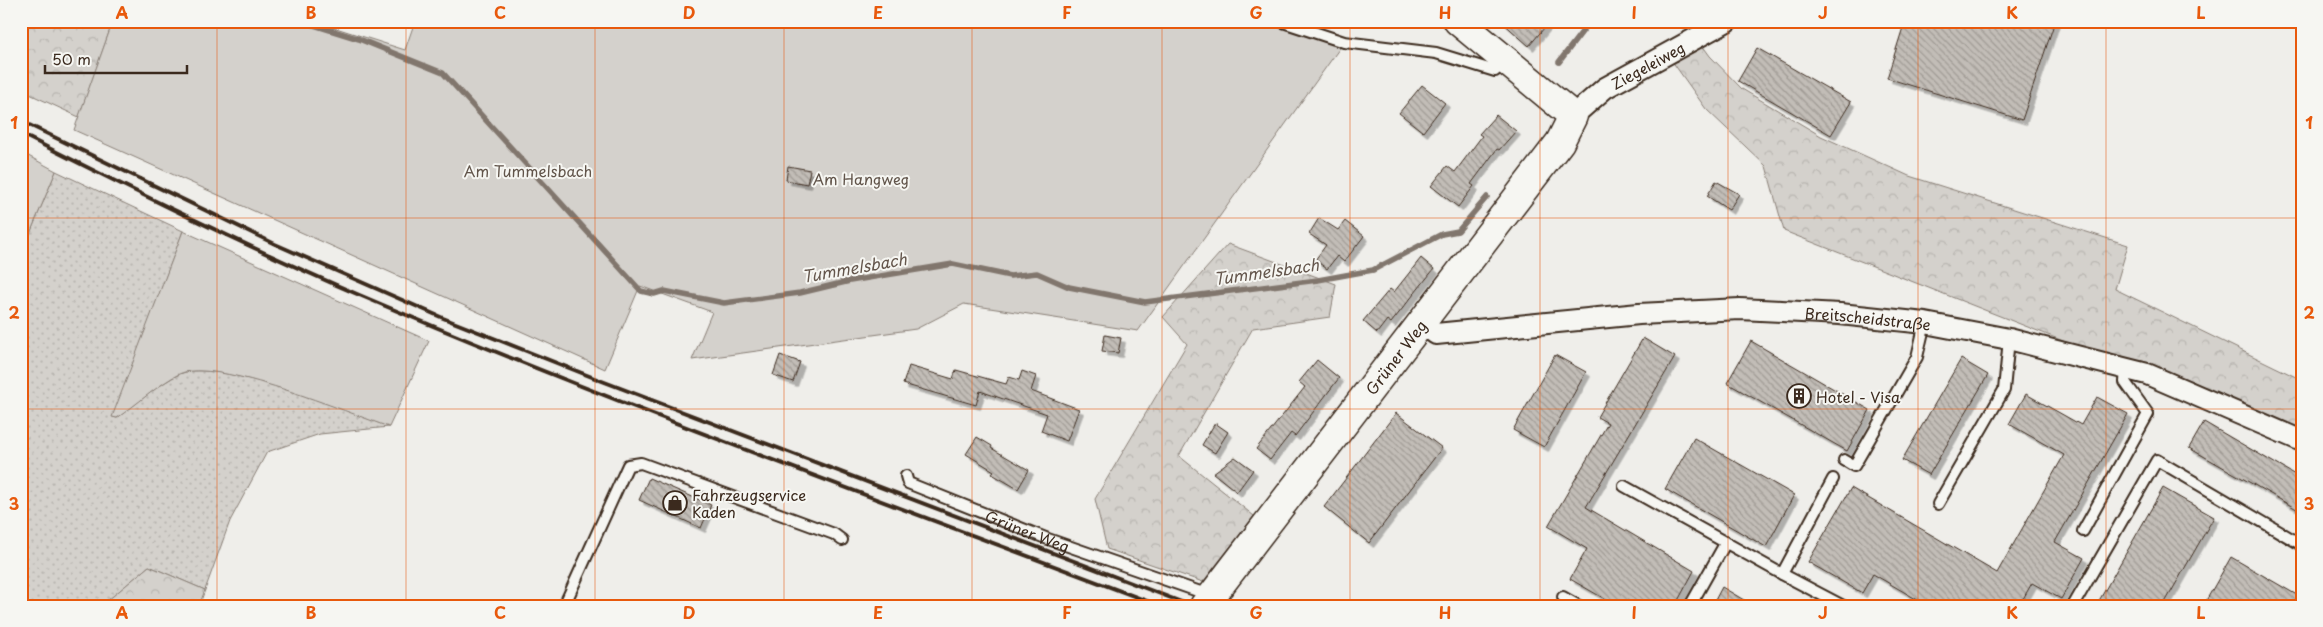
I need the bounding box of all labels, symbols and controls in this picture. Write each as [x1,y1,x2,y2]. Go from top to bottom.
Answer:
text: A [116,0,129,24]
text: B [306,0,317,24]
text: C [494,0,506,24]
text: D [683,0,695,24]
text: E [873,0,883,24]
text: F [1062,0,1072,24]
text: G [1249,0,1263,24]
text: H [1439,0,1451,24]
text: I [1631,0,1637,24]
text: J [1818,0,1828,24]
text: K [2006,0,2018,24]
text: L [2196,0,2206,24]
street label: Ziegeleiweg [1606,35,1689,94]
scale bar [45,42,188,74]
text: 50 m [52,47,91,70]
text: 1 [10,110,18,134]
text: 1 [2305,110,2313,134]
park label: Am Tummelsbach [464,159,592,182]
park label: Am Hangweg [813,167,909,190]
water label: Tummelsbach [800,246,909,288]
water label: Tummelsbach [1212,252,1321,290]
text: 2 [8,300,20,324]
text: 2 [2303,300,2315,324]
street label: Breitscheidstraße [1804,301,1933,335]
street label: Grüner Weg [1359,315,1431,399]
building icon: Hotel - Visa [1786,383,1812,409]
place label: Hotel - Visa [1816,385,1901,408]
place label: Fahrzeugservice Kaden [692,483,806,523]
shop icon: Fahrzeugservice Kaden [662,490,688,516]
text: 3 [9,491,19,515]
text: 3 [2304,491,2314,515]
street label: Grüner Weg [982,504,1073,557]
text: A [116,600,129,624]
text: B [306,600,317,624]
text: C [494,600,506,624]
text: D [683,600,695,624]
text: E [873,600,883,624]
text: F [1062,600,1072,624]
text: G [1249,600,1263,624]
text: H [1439,600,1451,624]
text: I [1631,600,1637,624]
text: J [1818,600,1828,624]
text: K [2006,600,2018,624]
text: L [2196,600,2206,624]

